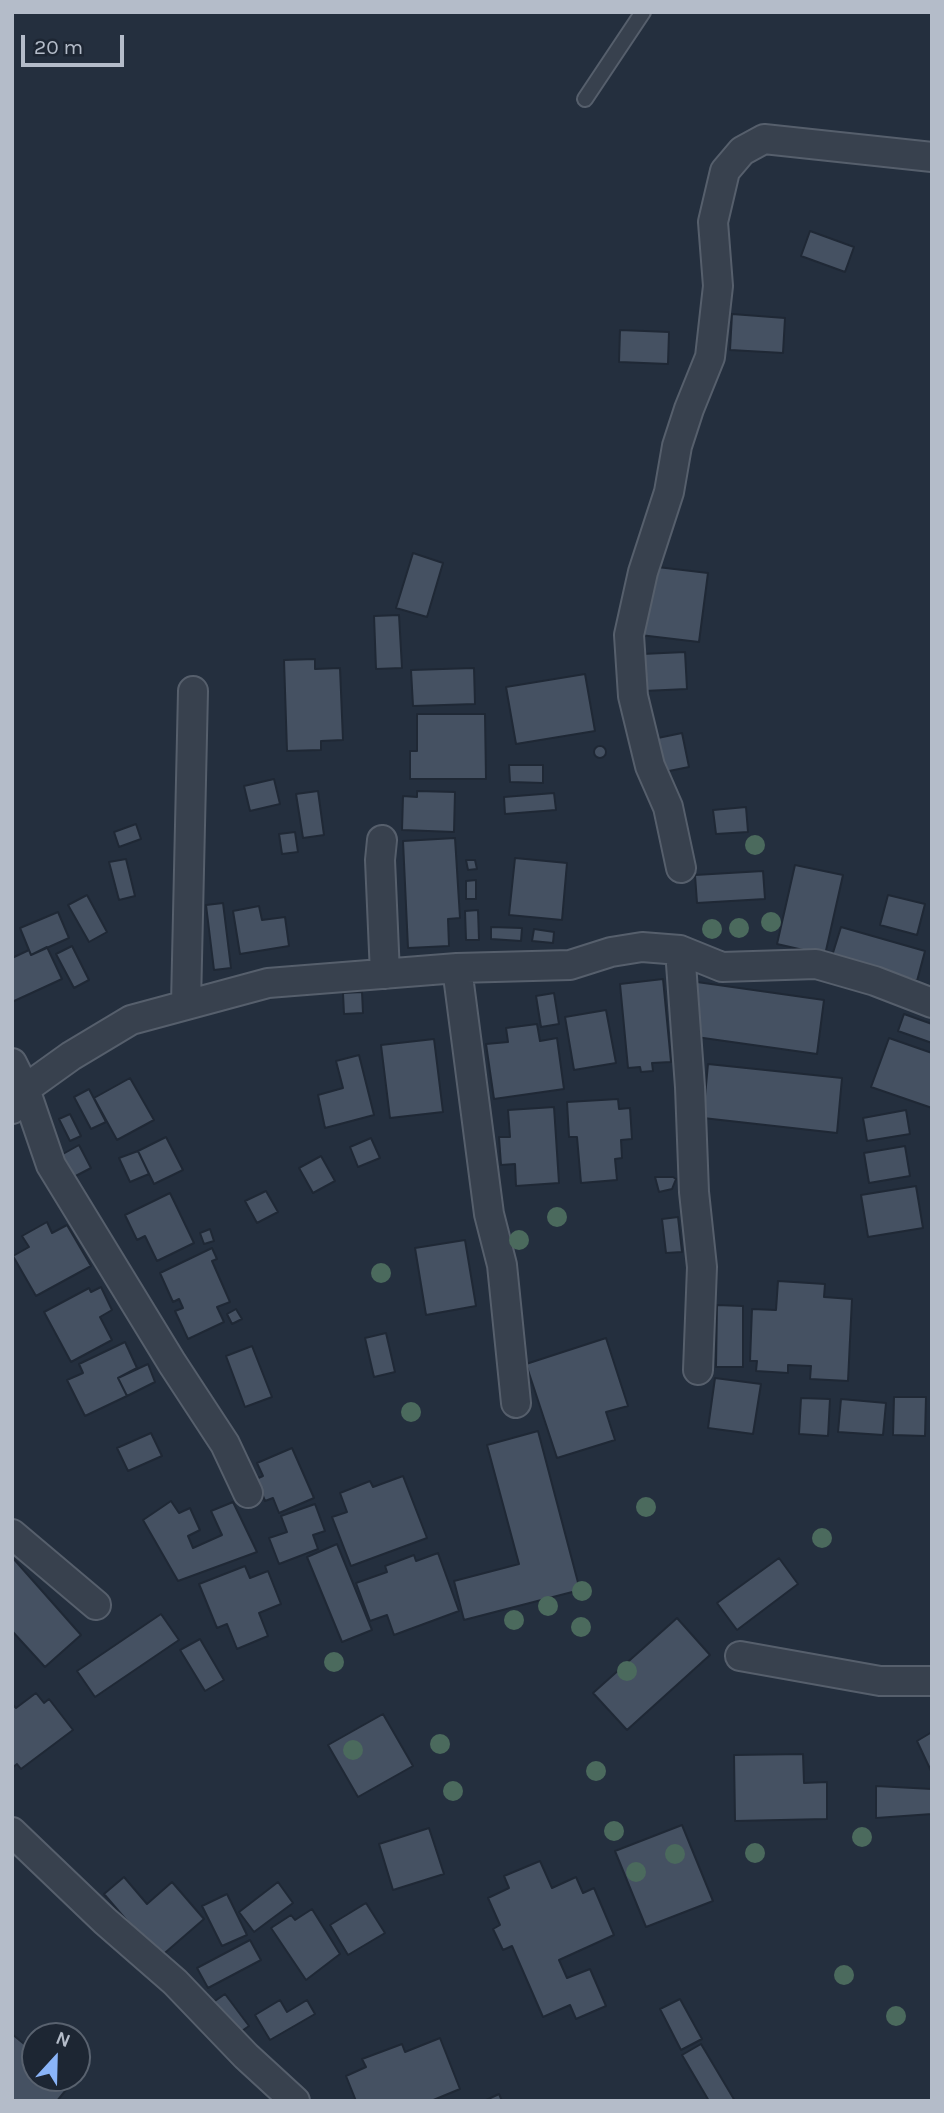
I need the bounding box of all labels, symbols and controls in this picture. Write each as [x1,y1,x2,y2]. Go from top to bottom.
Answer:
scale bar [24,21,128,65]
text: 20 m [34,35,83,59]
north arrow [21,2022,91,2092]
text: N [53,2027,74,2052]

